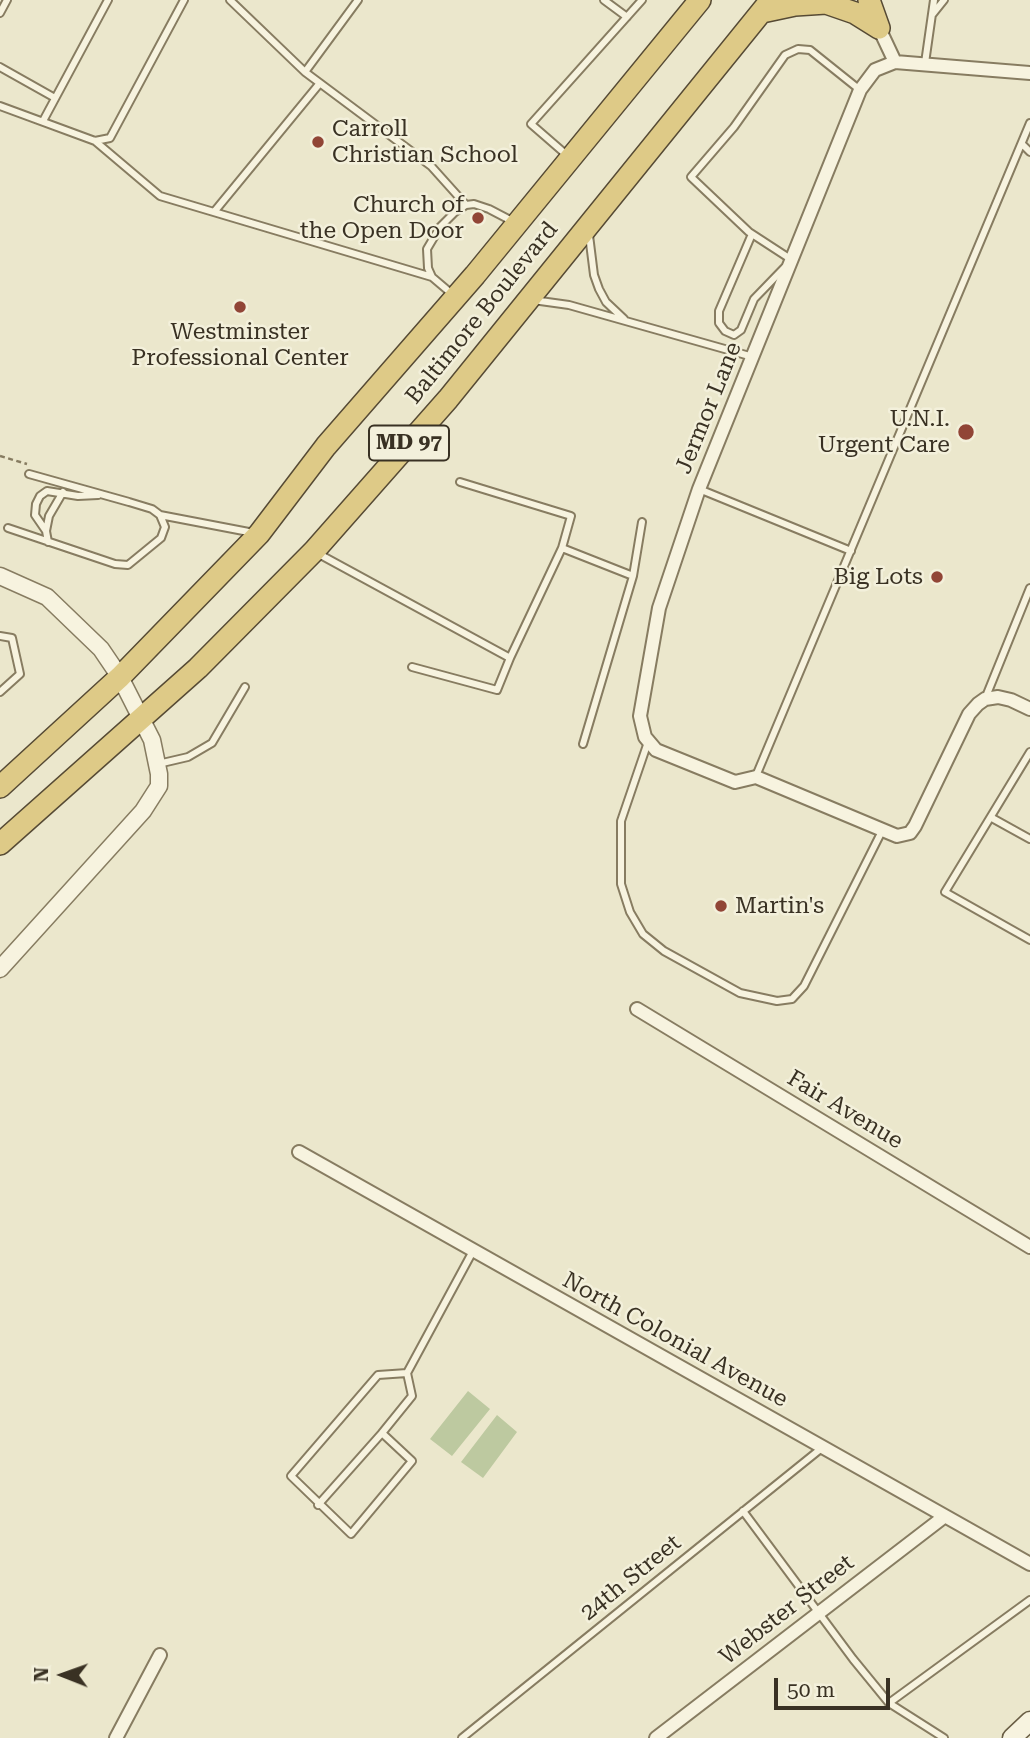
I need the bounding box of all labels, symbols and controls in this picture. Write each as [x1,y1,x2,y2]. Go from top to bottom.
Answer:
place label: Carroll Christian School [332,115,518,169]
marker: Carroll Christian School [310,134,326,150]
place label: Church of the Open Door [300,191,464,245]
marker: Church of the Open Door [470,210,486,226]
street label: Baltimore Boulevard [400,216,564,410]
marker: Westminster Professional Center [232,299,248,315]
place label: Westminster Professional Center [131,318,349,372]
street label: Jermor Lane [670,338,748,478]
place label: U.N.I. Urgent Care [818,405,950,459]
marker: U.N.I. Urgent Care [956,422,976,442]
road number: MD 97 [369,426,449,460]
place label: Big Lots [833,563,923,591]
marker: Big Lots [929,569,945,585]
place label: Martin's [735,892,824,920]
marker: Martin's [713,898,729,914]
street label: Fair Avenue [782,1065,908,1155]
street label: North Colonial Avenue [558,1267,792,1413]
street label: 24th Street [575,1529,687,1627]
street label: Webster Street [714,1549,860,1671]
north arrow [28,1640,98,1710]
scale bar [778,1664,894,1708]
text: N [30,1667,53,1682]
text: 50 m [787,1678,835,1702]

